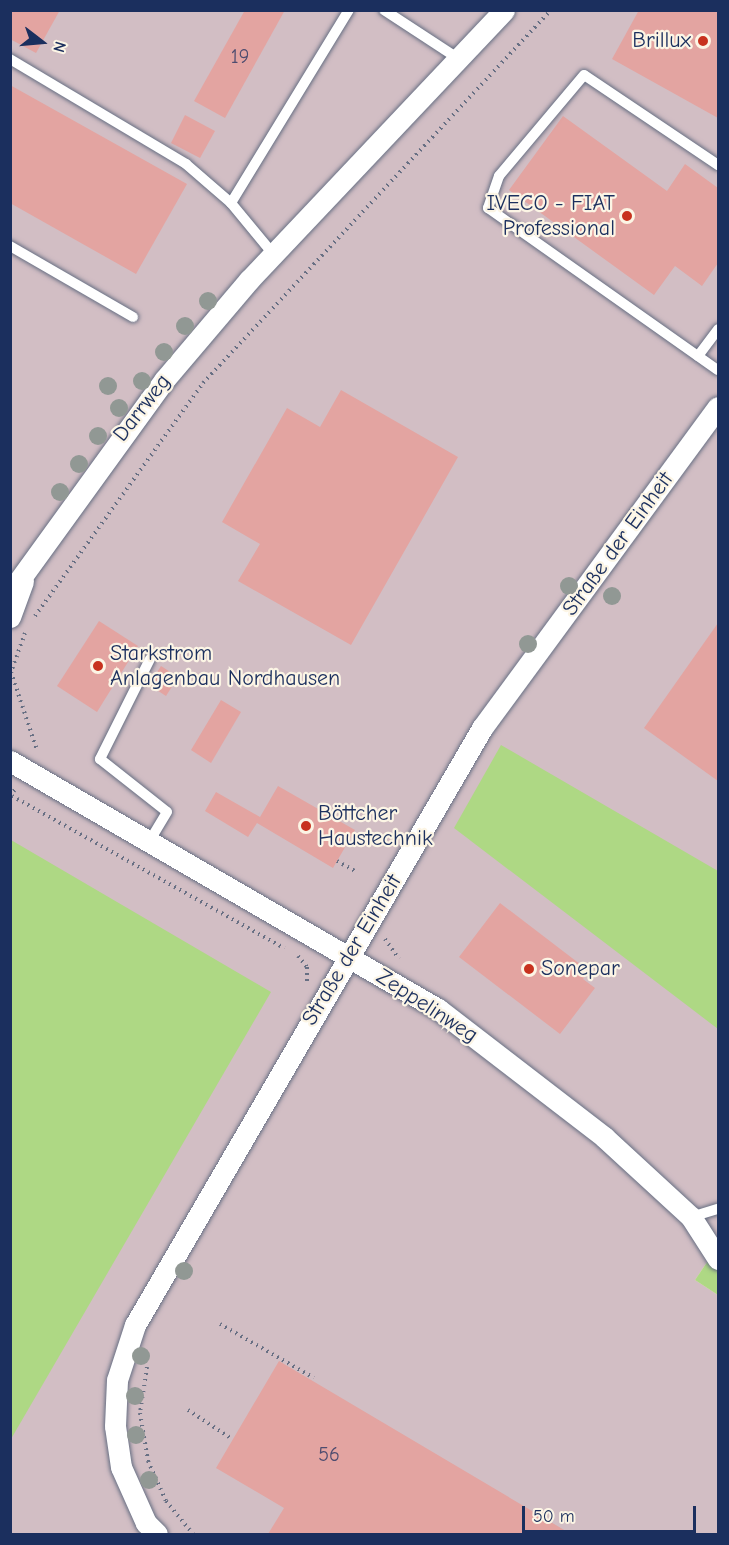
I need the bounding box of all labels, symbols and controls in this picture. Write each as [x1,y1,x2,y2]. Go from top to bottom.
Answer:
north arrow [12,12,72,72]
place label: Brillux [632,28,691,54]
marker: Brillux [696,34,710,48]
text: N [49,39,69,54]
house number: 19 [231,44,249,68]
place label: IVECO - FIAT Professional [486,190,615,242]
marker: IVECO - FIAT Professional [620,209,634,223]
street label: Darrweg [108,369,176,447]
street label: Straße der Einheit [557,467,679,621]
place label: Starkstrom Anlagenbau Nordhausen [110,640,340,692]
marker: Starkstrom Anlagenbau Nordhausen [91,659,105,673]
place label: Böttcher Haustechnik [318,800,433,852]
marker: Böttcher Haustechnik [299,819,313,833]
street label: Straße der Einheit [297,870,407,1030]
place label: Sonepar [541,956,620,982]
marker: Sonepar [522,962,536,976]
street label: Zeppelinweg [371,963,483,1049]
house number: 56 [318,1442,340,1466]
scale bar [525,1494,699,1532]
text: 50 m [533,1506,575,1527]

